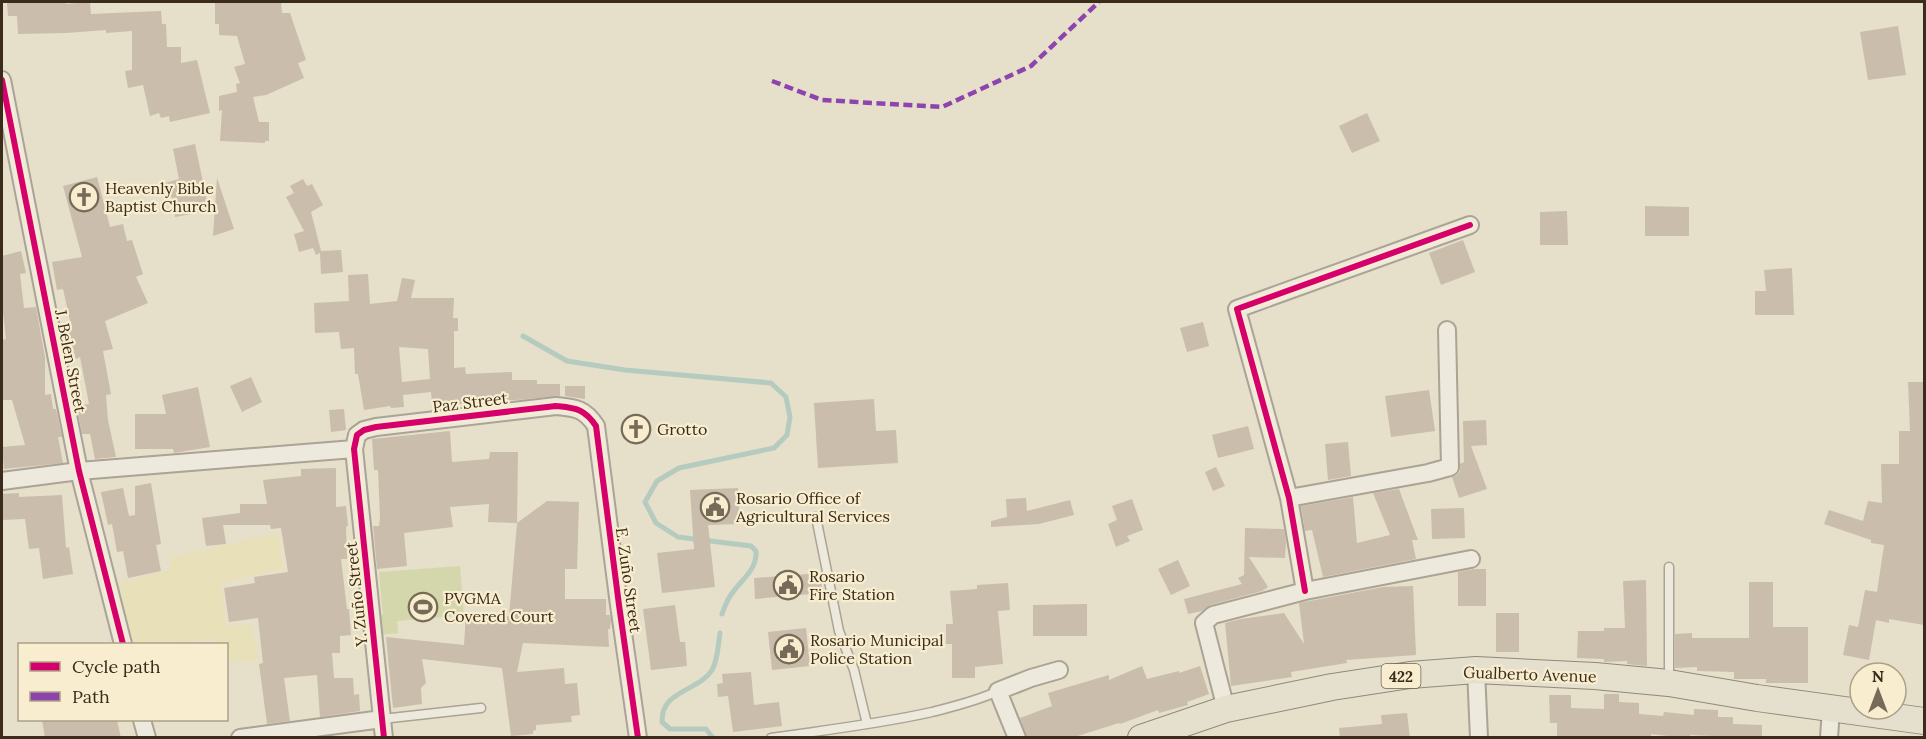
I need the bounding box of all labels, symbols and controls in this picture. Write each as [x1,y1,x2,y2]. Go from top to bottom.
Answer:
place label: Heavenly Bible Baptist Church [105,178,217,216]
church icon: Heavenly Bible Baptist Church [68,181,100,213]
street label: J. Belen Street [51,307,91,415]
street label: Paz Street [431,387,510,417]
church icon: Grotto [620,413,652,445]
place label: Grotto [657,419,707,439]
place label: Rosario Office of Agricultural Services [735,488,890,526]
public building icon: Rosario Office of Agricultural Services [699,491,731,523]
street label: E. Zuño Street [612,526,646,635]
street label: Y. Zuño Street [340,540,372,648]
place label: Rosario Fire Station [809,566,895,604]
public building icon: Rosario Fire Station [772,569,804,601]
place label: PVGMA Covered Court [444,588,554,626]
sports icon: PVGMA Covered Court [407,591,439,623]
place label: Rosario Municipal Police Station [810,630,944,668]
public building icon: Rosario Municipal Police Station [773,633,805,665]
legend [18,643,228,721]
text: Cycle path [72,655,161,678]
north arrow [1848,661,1908,721]
street label: Gualberto Avenue [1463,662,1597,686]
road number: 422 [1382,664,1420,688]
text: N [1872,666,1884,686]
text: Path [72,685,110,708]

